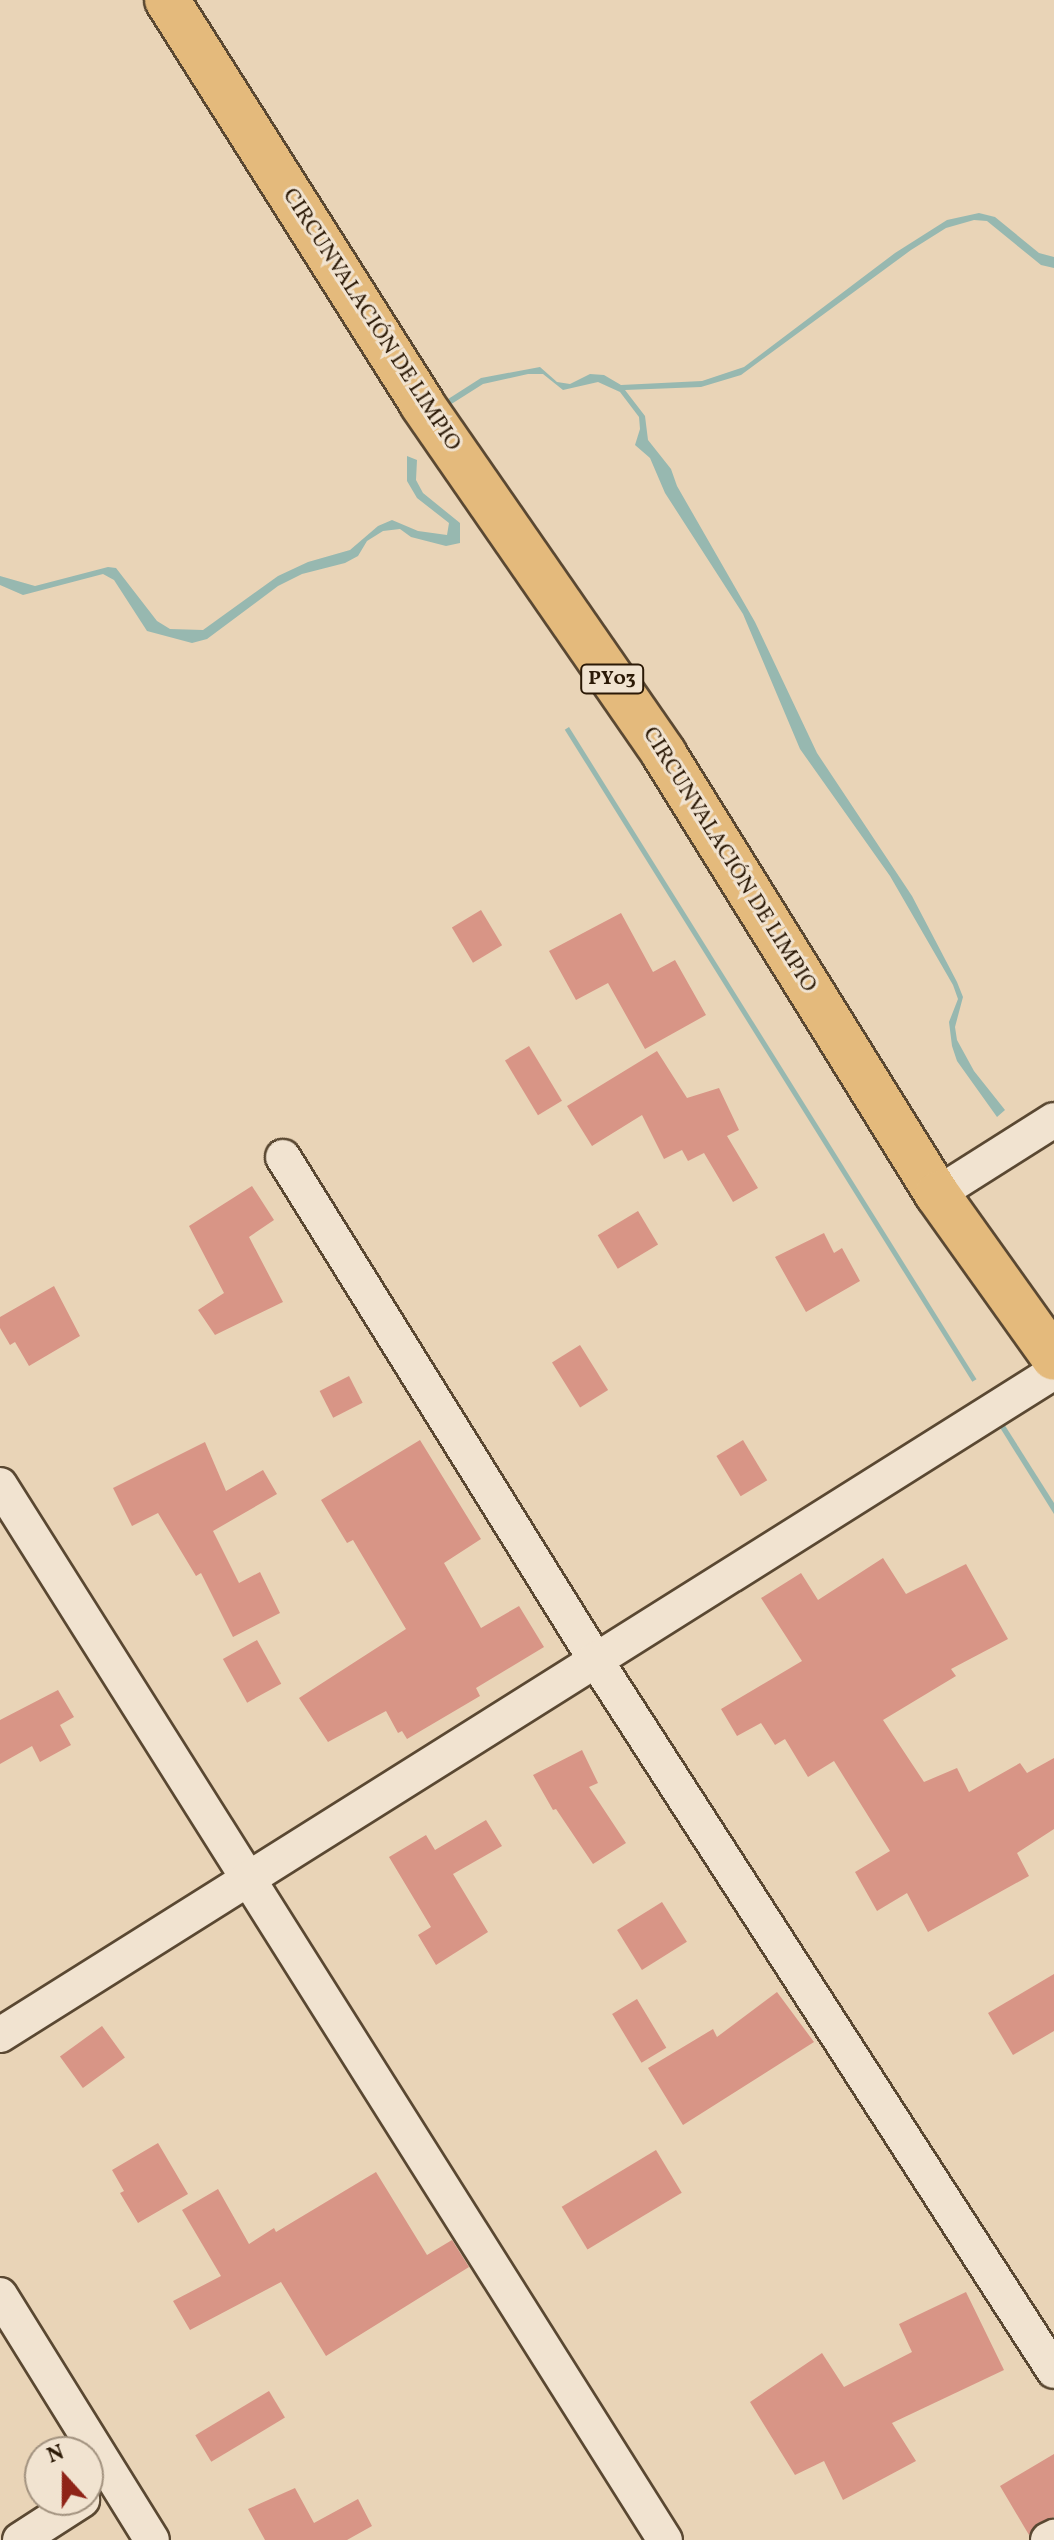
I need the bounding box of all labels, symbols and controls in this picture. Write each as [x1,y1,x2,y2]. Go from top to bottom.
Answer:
street label: CIRCUNVALACIÓN DE LIMPIO [276,184,466,456]
road number: PY03 [580,663,644,695]
street label: CIRCUNVALACIÓN DE LIMPIO [636,723,822,997]
north arrow [24,2436,104,2516]
text: N [43,2438,69,2472]

